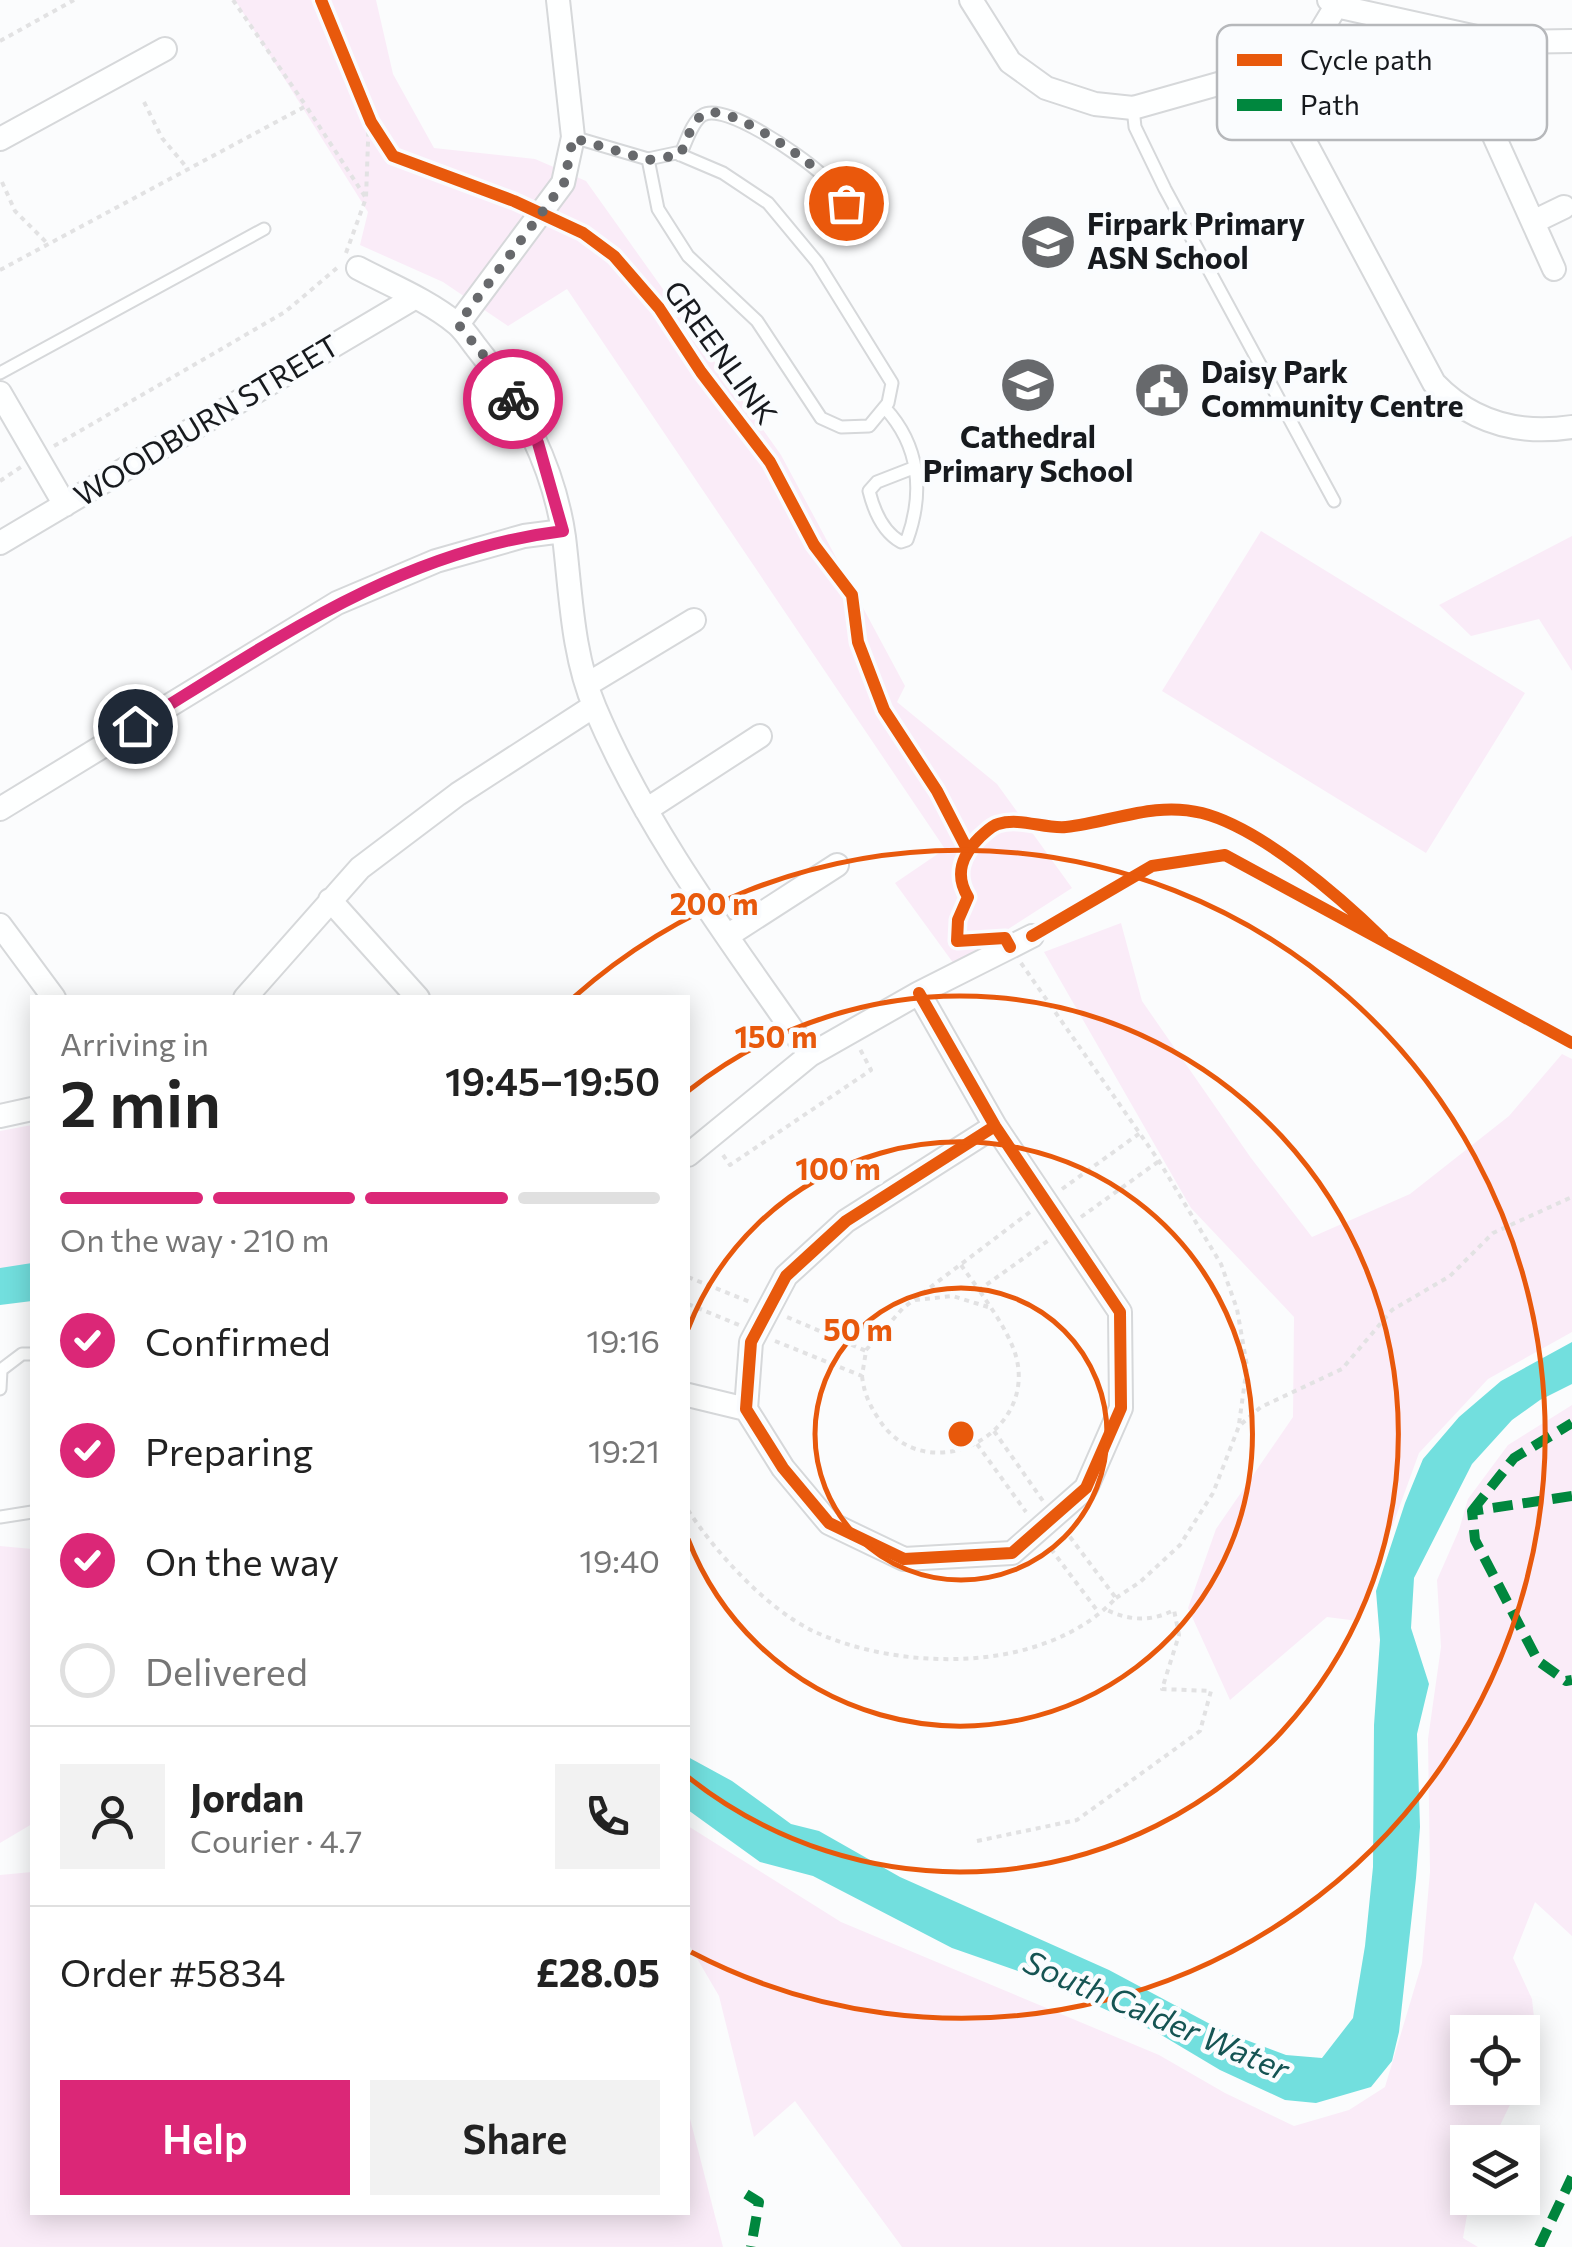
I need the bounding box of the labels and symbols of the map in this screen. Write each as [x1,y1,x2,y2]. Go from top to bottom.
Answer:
legend [1217,25,1547,140]
text: Cycle path [1300,42,1432,76]
text: Path [1300,87,1360,121]
pin [804,161,889,246]
place label: Firpark Primary ASN School [1087,204,1305,275]
school or university icon: Firpark Primary ASN School [1018,212,1078,272]
street label: GREENLINK [657,272,787,431]
street label: WOODBURN STREET [67,325,345,513]
courier [463,349,563,449]
place label: Daisy Park Community Centre [1201,352,1464,423]
school or university icon: Cathedral Primary School [998,355,1058,415]
public building icon: Daisy Park Community Centre [1132,360,1192,420]
place label: Cathedral Primary School [923,417,1133,488]
pin [93,684,178,769]
text: 200 m [670,884,758,921]
text: 150 m [735,1017,817,1054]
text: 100 m [795,1149,881,1186]
text: 50 m [823,1310,893,1347]
centre of rings [943,1416,979,1452]
water label: South Calder Water [1018,1940,1297,2089]

